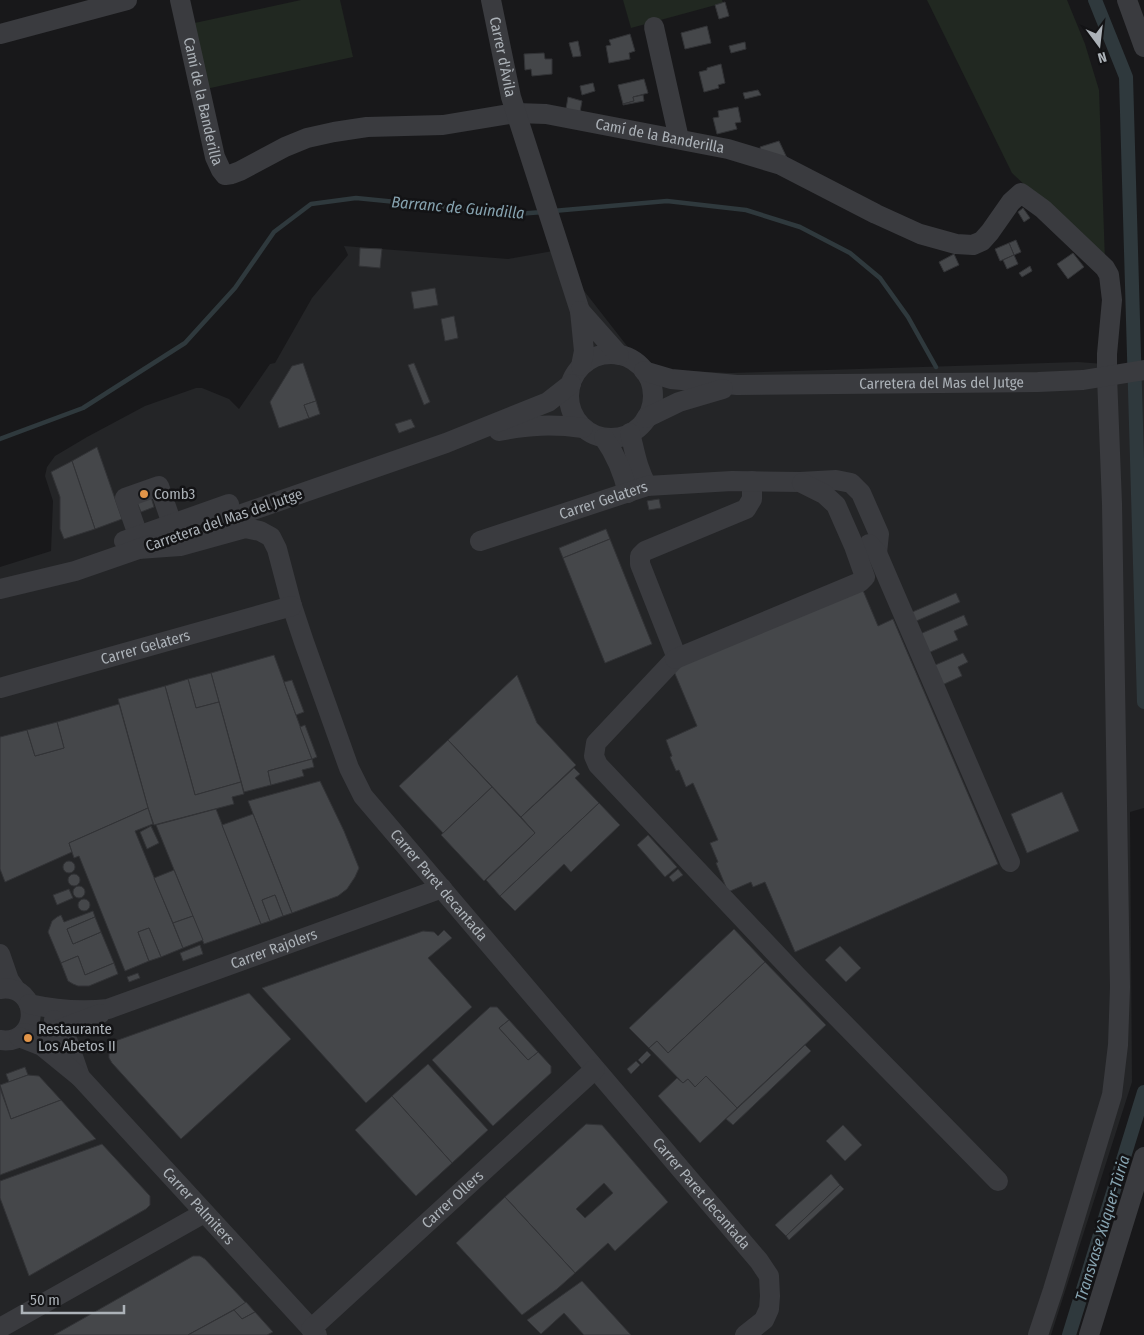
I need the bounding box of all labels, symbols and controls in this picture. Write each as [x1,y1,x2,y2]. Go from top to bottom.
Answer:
street label: Carrer d'Àvila [486,15,520,98]
north arrow [1074,20,1124,70]
street label: Camí de la Banderilla [180,36,227,168]
text: N [1096,48,1108,66]
street label: Camí de la Banderilla [594,115,726,157]
water label: Barranc de Guindilla [391,192,525,223]
street label: Carretera del Mas del Jutge [859,373,1024,393]
street label: Carrer Gelaters [557,477,650,523]
street label: Carretera del Mas del Jutge [143,485,305,555]
place label: Comb3 [154,485,195,503]
marker: Comb3 [138,488,150,500]
street label: Carrer Gelaters [99,626,192,668]
street label: Carrer Paret decantada [386,826,492,945]
street label: Carrer Rajolers [228,925,320,973]
place label: Restaurante Los Abetos II [38,1020,116,1055]
marker: Restaurante Los Abetos II [22,1032,34,1044]
street label: Carrer Paret decantada [649,1134,754,1253]
water label: Transvase Xùquer-Tùria [1071,1153,1134,1303]
street label: Carrer Palmiters [159,1164,238,1248]
street label: Carrer Ollers [418,1167,487,1232]
scale bar [22,1282,125,1314]
text: 50 m [30,1291,60,1309]

